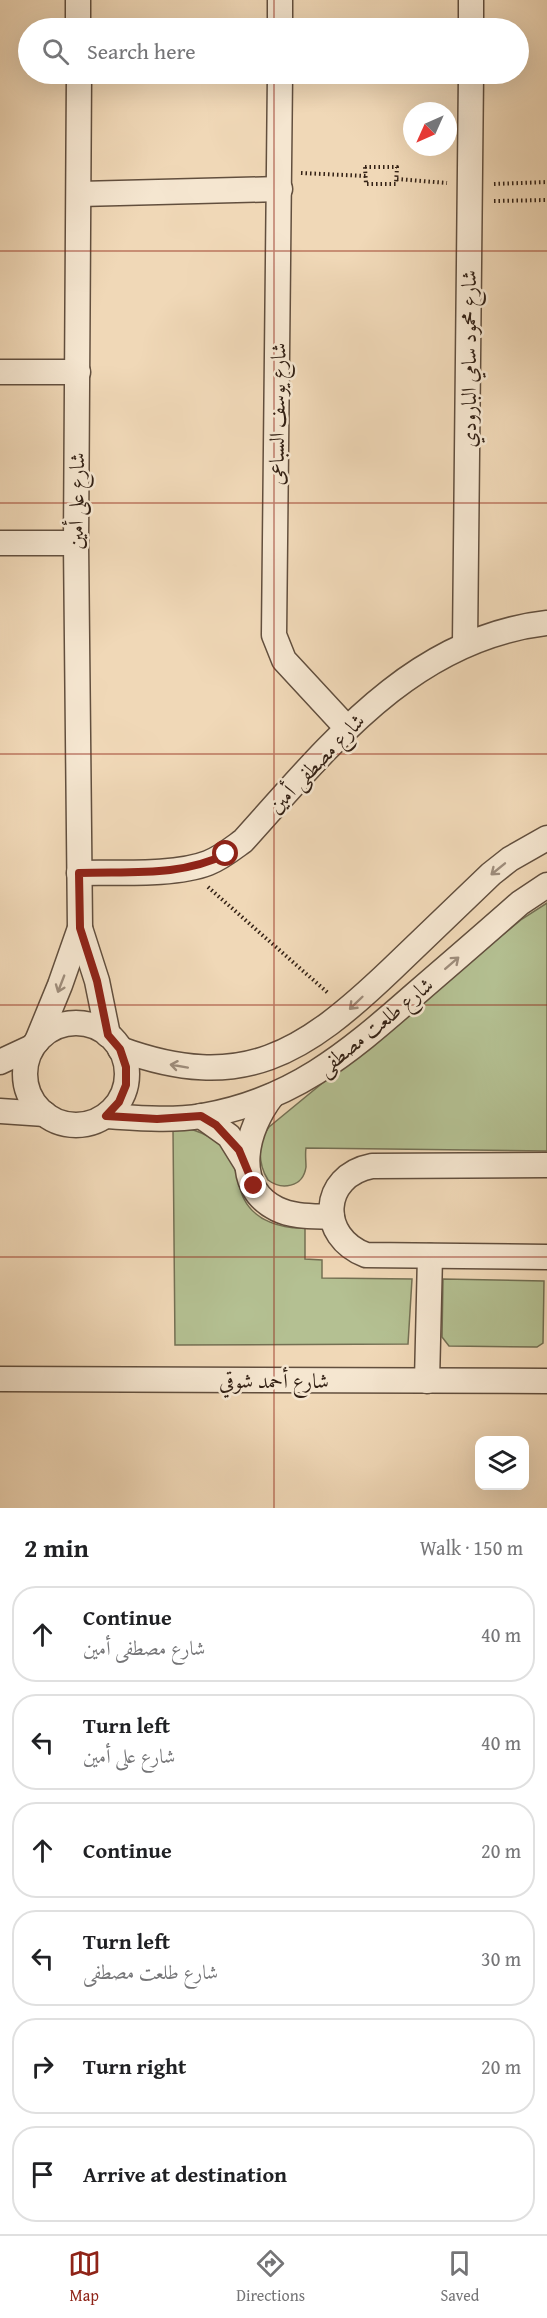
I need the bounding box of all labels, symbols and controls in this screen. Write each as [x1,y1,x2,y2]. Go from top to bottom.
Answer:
search box [18,18,529,84]
icon: search [39,35,72,68]
text: Search here [87,35,196,67]
north arrow [403,102,457,156]
street label: شارع محمود سامي البارودي [453,270,487,448]
street label: شارع يوسف السباعى [260,342,297,486]
street label: شارع على أمين [60,452,95,550]
street label: شارع مصطفى أمين [260,706,374,822]
route start [212,840,238,866]
one-way arrow [490,862,506,875]
one-way arrow [444,956,459,970]
street label: شارع طلعت مصطفى [310,969,442,1085]
one-way arrow [55,974,66,993]
one-way arrow [349,996,364,1011]
one-way arrow [170,1060,190,1071]
route end [240,1172,266,1198]
street label: شارع أحمد شوقي [219,1365,329,1399]
map controls [475,1436,529,1490]
button: layers [475,1436,529,1490]
text: 2 min [24,1528,89,1567]
text: Walk · 150 m [420,1533,523,1562]
text: Continue [83,1601,172,1633]
icon: ahead [26,1618,59,1651]
text: 40 m [481,1620,521,1649]
text: شارع مصطفى أمين [83,1633,205,1662]
text: Turn left [83,1709,170,1741]
icon: left [26,1726,59,1759]
text: 40 m [481,1728,521,1757]
text: شارع على أمين [83,1741,175,1770]
icon: ahead [26,1834,59,1867]
text: Continue [83,1834,172,1866]
text: 20 m [481,1836,521,1865]
text: Turn left [83,1925,170,1957]
icon: left [26,1942,59,1975]
text: 30 m [481,1944,521,1973]
text: شارع طلعت مصطفى [83,1957,218,1986]
icon: right [26,2050,59,2083]
text: Turn right [83,2050,186,2082]
text: 20 m [481,2052,521,2081]
icon: arrive [26,2158,59,2191]
text: Arrive at destination [83,2158,287,2190]
tab: Map [68,2247,101,2307]
tab: Directions [236,2247,305,2307]
tab: Saved [440,2247,479,2307]

